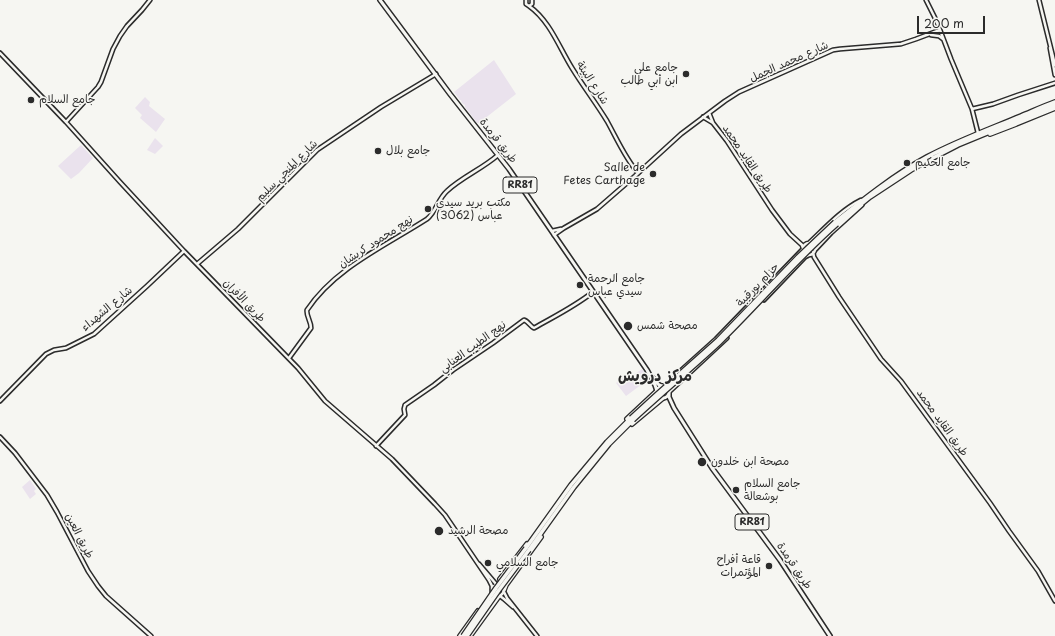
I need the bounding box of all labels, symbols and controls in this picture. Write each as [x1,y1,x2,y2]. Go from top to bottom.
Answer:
scale bar [919,8,987,34]
text: 200 m [924,14,964,32]
street label: شارع محمد الجمل [747,39,831,85]
street label: شارع البيئة [573,59,611,107]
place label: جامع علي ابن أبي طالب [621,61,678,87]
marker: جامع علي ابن أبي طالب [681,69,691,79]
place label: جامع السلام [39,93,95,107]
marker: جامع السلام [26,95,36,105]
street label: طريق قرمدة [476,116,520,166]
street label: طريق القايد محمد [719,122,775,196]
street label: شارع المنجي سليم [254,138,320,204]
place label: جامع بلال [386,144,430,158]
marker: جامع بلال [373,146,383,156]
place label: جامع الحكيم [915,156,971,170]
marker: جامع الحكيم [902,158,912,168]
place label: Salle de Fetes Carthage [563,161,645,187]
marker: Salle de Fetes Carthage [648,169,658,179]
road number: RR81 [503,177,537,193]
place label: مكتب بريد سيدي عباس (3062) [436,196,511,222]
marker: مكتب بريد سيدي عباس (3062) [423,204,433,214]
street label: نهج محمود كريشان [336,213,416,271]
street label: حزام بورقيبة [734,260,782,310]
place label: جامع الرحمة سيدي عباس [588,272,645,298]
street label: طريق الأفران [220,277,268,325]
marker: جامع الرحمة سيدي عباس [575,280,585,290]
street label: شارع الشهداء [79,284,135,334]
street label: نهج الطيب العنابي [437,318,509,376]
place label: مصحة شمس [637,319,698,333]
marker: مصحة شمس [622,320,634,332]
district label: مركز درويش [618,368,692,386]
street label: طريق القايد محمد [913,387,971,459]
place label: مصحة ابن خلدون [711,455,789,469]
marker: مصحة ابن خلدون [696,456,708,468]
place label: جامع السلام بوشعالة [744,477,800,503]
marker: جامع السلام بوشعالة [731,485,741,495]
street label: طريق العين [62,511,96,561]
road number: RR81 [735,514,769,530]
place label: مصحة الرشيد [448,524,508,538]
marker: مصحة الرشيد [433,525,445,537]
street label: طريق قرمدة [774,540,814,592]
place label: قاعة أفراح المؤتمرات [717,553,761,579]
place label: جامع السلامي [496,556,559,570]
marker: جامع السلامي [483,558,493,568]
marker: قاعة أفراح المؤتمرات [764,561,774,571]

